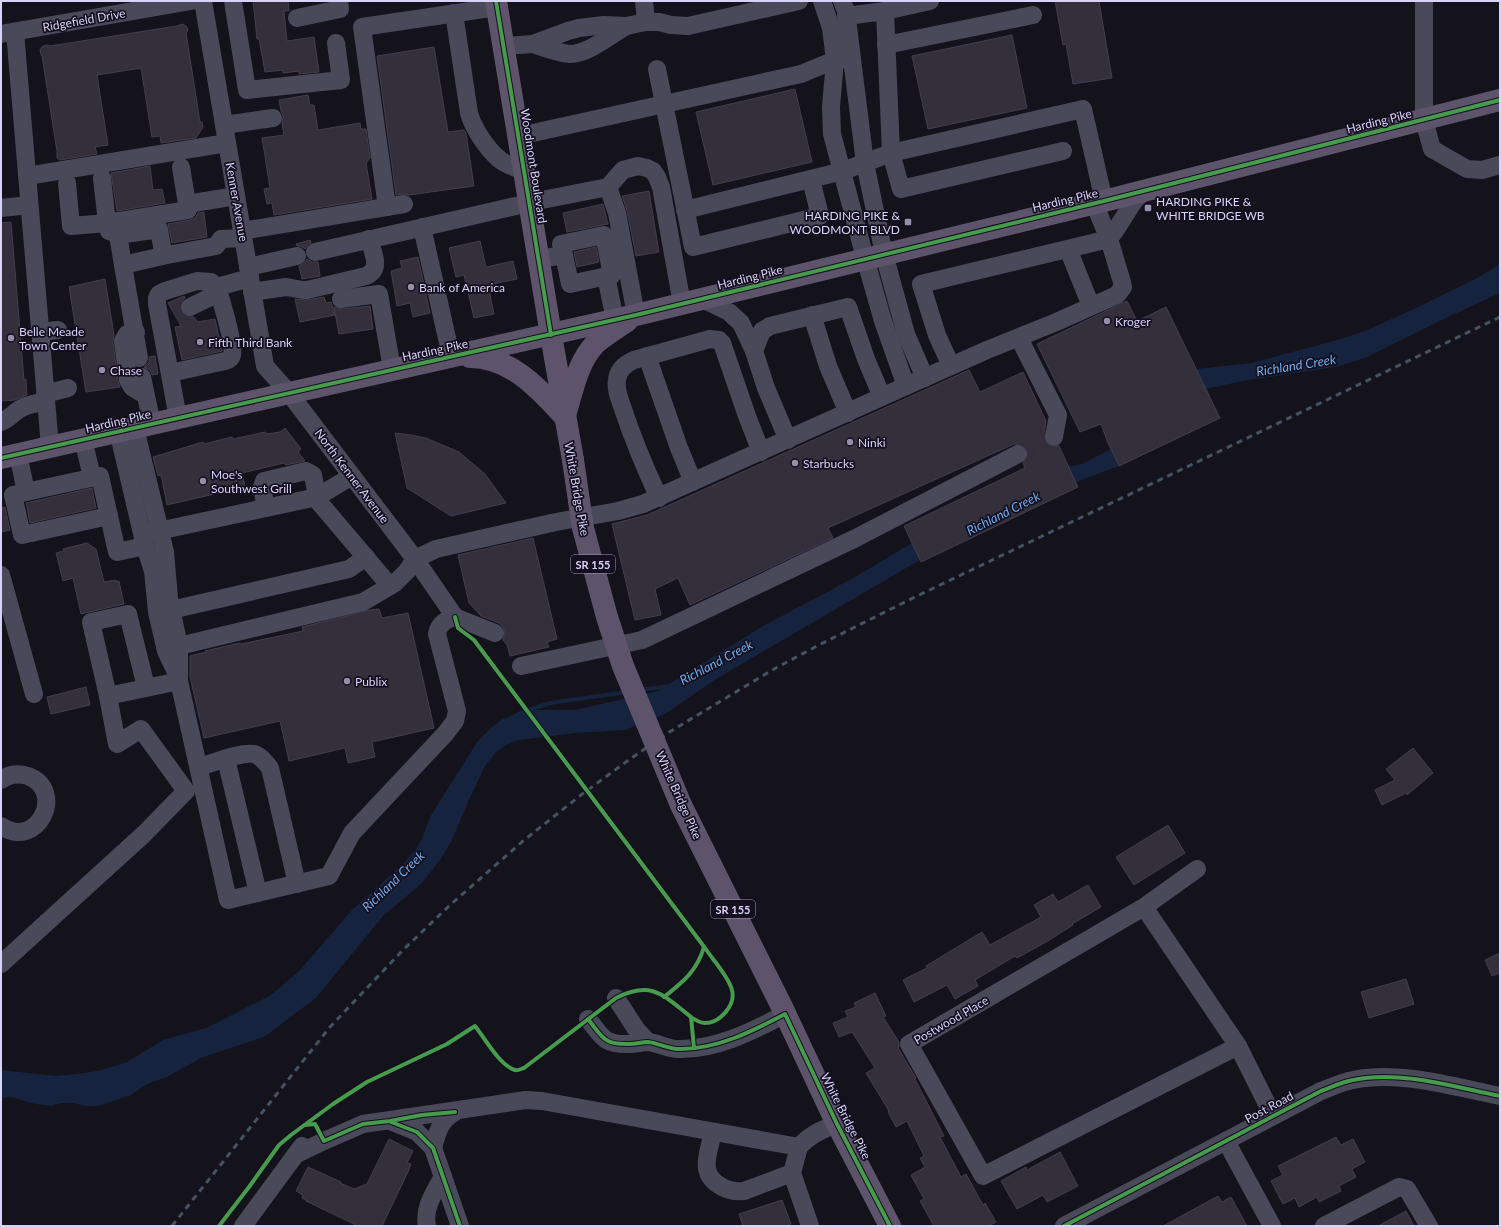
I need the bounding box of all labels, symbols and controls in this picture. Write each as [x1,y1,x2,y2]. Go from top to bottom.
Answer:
street label: Ridgefield Drive [41,5,127,35]
street label: Harding Pike [1345,106,1413,136]
street label: Woodmont Boulevard [518,108,550,224]
street label: Kenner Avenue [223,161,251,243]
street label: Harding Pike [1031,185,1099,215]
place label: HARDING PIKE & WHITE BRIDGE WB [1156,194,1265,223]
marker: HARDING PIKE & WHITE BRIDGE WB [1143,203,1153,213]
place label: HARDING PIKE & WOODMONT BLVD [790,208,900,237]
marker: HARDING PIKE & WOODMONT BLVD [903,217,913,227]
street label: Harding Pike [716,262,784,292]
place label: Bank of America [419,280,505,295]
marker: Bank of America [406,282,416,292]
place label: Kroger [1115,314,1151,329]
marker: Kroger [1102,316,1112,326]
place label: Belle Meade Town Center [19,324,87,353]
marker: Belle Meade Town Center [6,333,16,343]
place label: Fifth Third Bank [208,335,293,350]
street label: Harding Pike [401,336,469,364]
marker: Fifth Third Bank [195,337,205,347]
water label: Richland Creek [1255,351,1338,379]
place label: Chase [110,363,142,378]
marker: Chase [97,365,107,375]
street label: Harding Pike [84,406,152,436]
street label: North Kenner Avenue [312,426,392,526]
place label: Ninki [858,435,886,450]
marker: Ninki [845,437,855,447]
street label: White Bridge Pike [561,441,593,537]
place label: Starbucks [803,456,854,471]
marker: Starbucks [790,458,800,468]
place label: Moe's Southwest Grill [211,467,292,496]
marker: Moe's Southwest Grill [198,476,208,486]
water label: Richland Creek [964,487,1043,538]
road number: SR 155 [571,555,615,573]
water label: Richland Creek [677,636,756,688]
place label: Publix [355,674,387,689]
marker: Publix [342,676,352,686]
street label: White Bridge Pike [653,749,705,841]
water label: Richland Creek [358,847,428,915]
road number: SR 155 [711,900,755,918]
street label: Postwood Place [911,993,991,1047]
street label: White Bridge Pike [818,1070,874,1162]
street label: Post Road [1242,1088,1296,1126]

